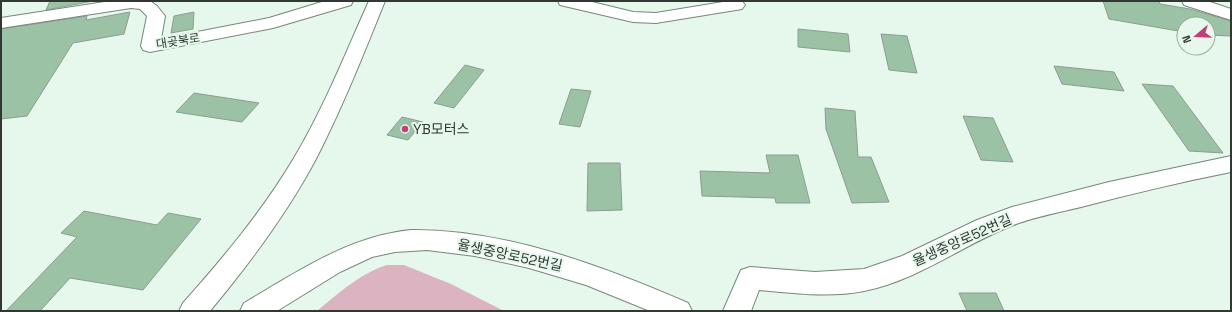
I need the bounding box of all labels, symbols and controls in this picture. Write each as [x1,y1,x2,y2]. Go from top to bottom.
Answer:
north arrow [1176,16,1216,56]
street label: 대곶북로 [155,30,201,52]
text: N [1179,33,1194,45]
place label: YB모터스 [413,120,470,138]
marker: YB모터스 [400,124,410,134]
street label: 율생중앙로52번길 [910,210,1014,270]
street label: 율생중앙로52번길 [456,235,564,275]

